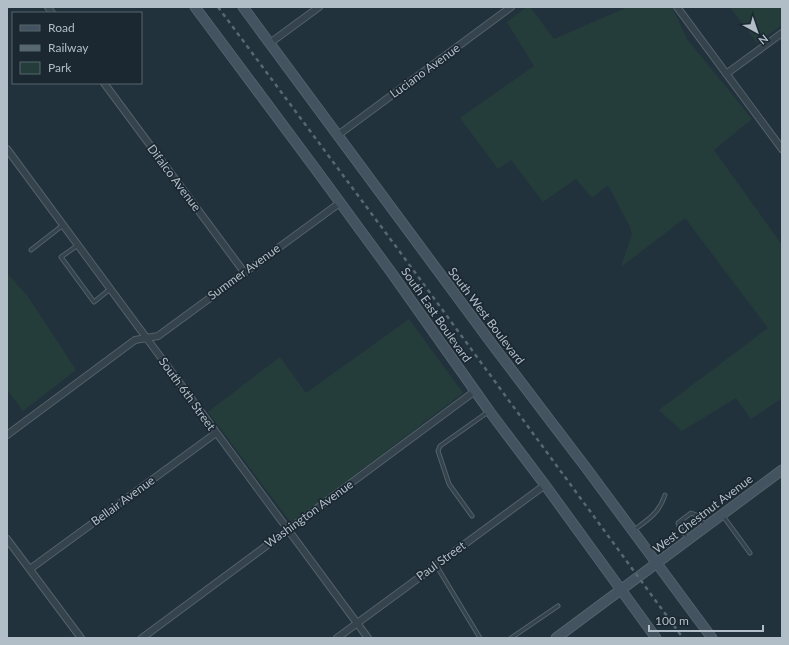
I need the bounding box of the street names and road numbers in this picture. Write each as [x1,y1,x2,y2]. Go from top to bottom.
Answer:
street label: Luciano Avenue [387,40,463,101]
street label: Difalco Avenue [144,141,204,214]
street label: Summer Avenue [205,240,283,303]
street label: South East Boulevard [398,264,475,365]
street label: South West Boulevard [445,264,528,367]
street label: South 6th Street [156,354,219,434]
street label: West Chestnut Avenue [650,471,756,556]
street label: Bellair Avenue [88,472,157,529]
street label: Washington Avenue [262,476,356,551]
street label: Paul Street [413,537,469,583]

